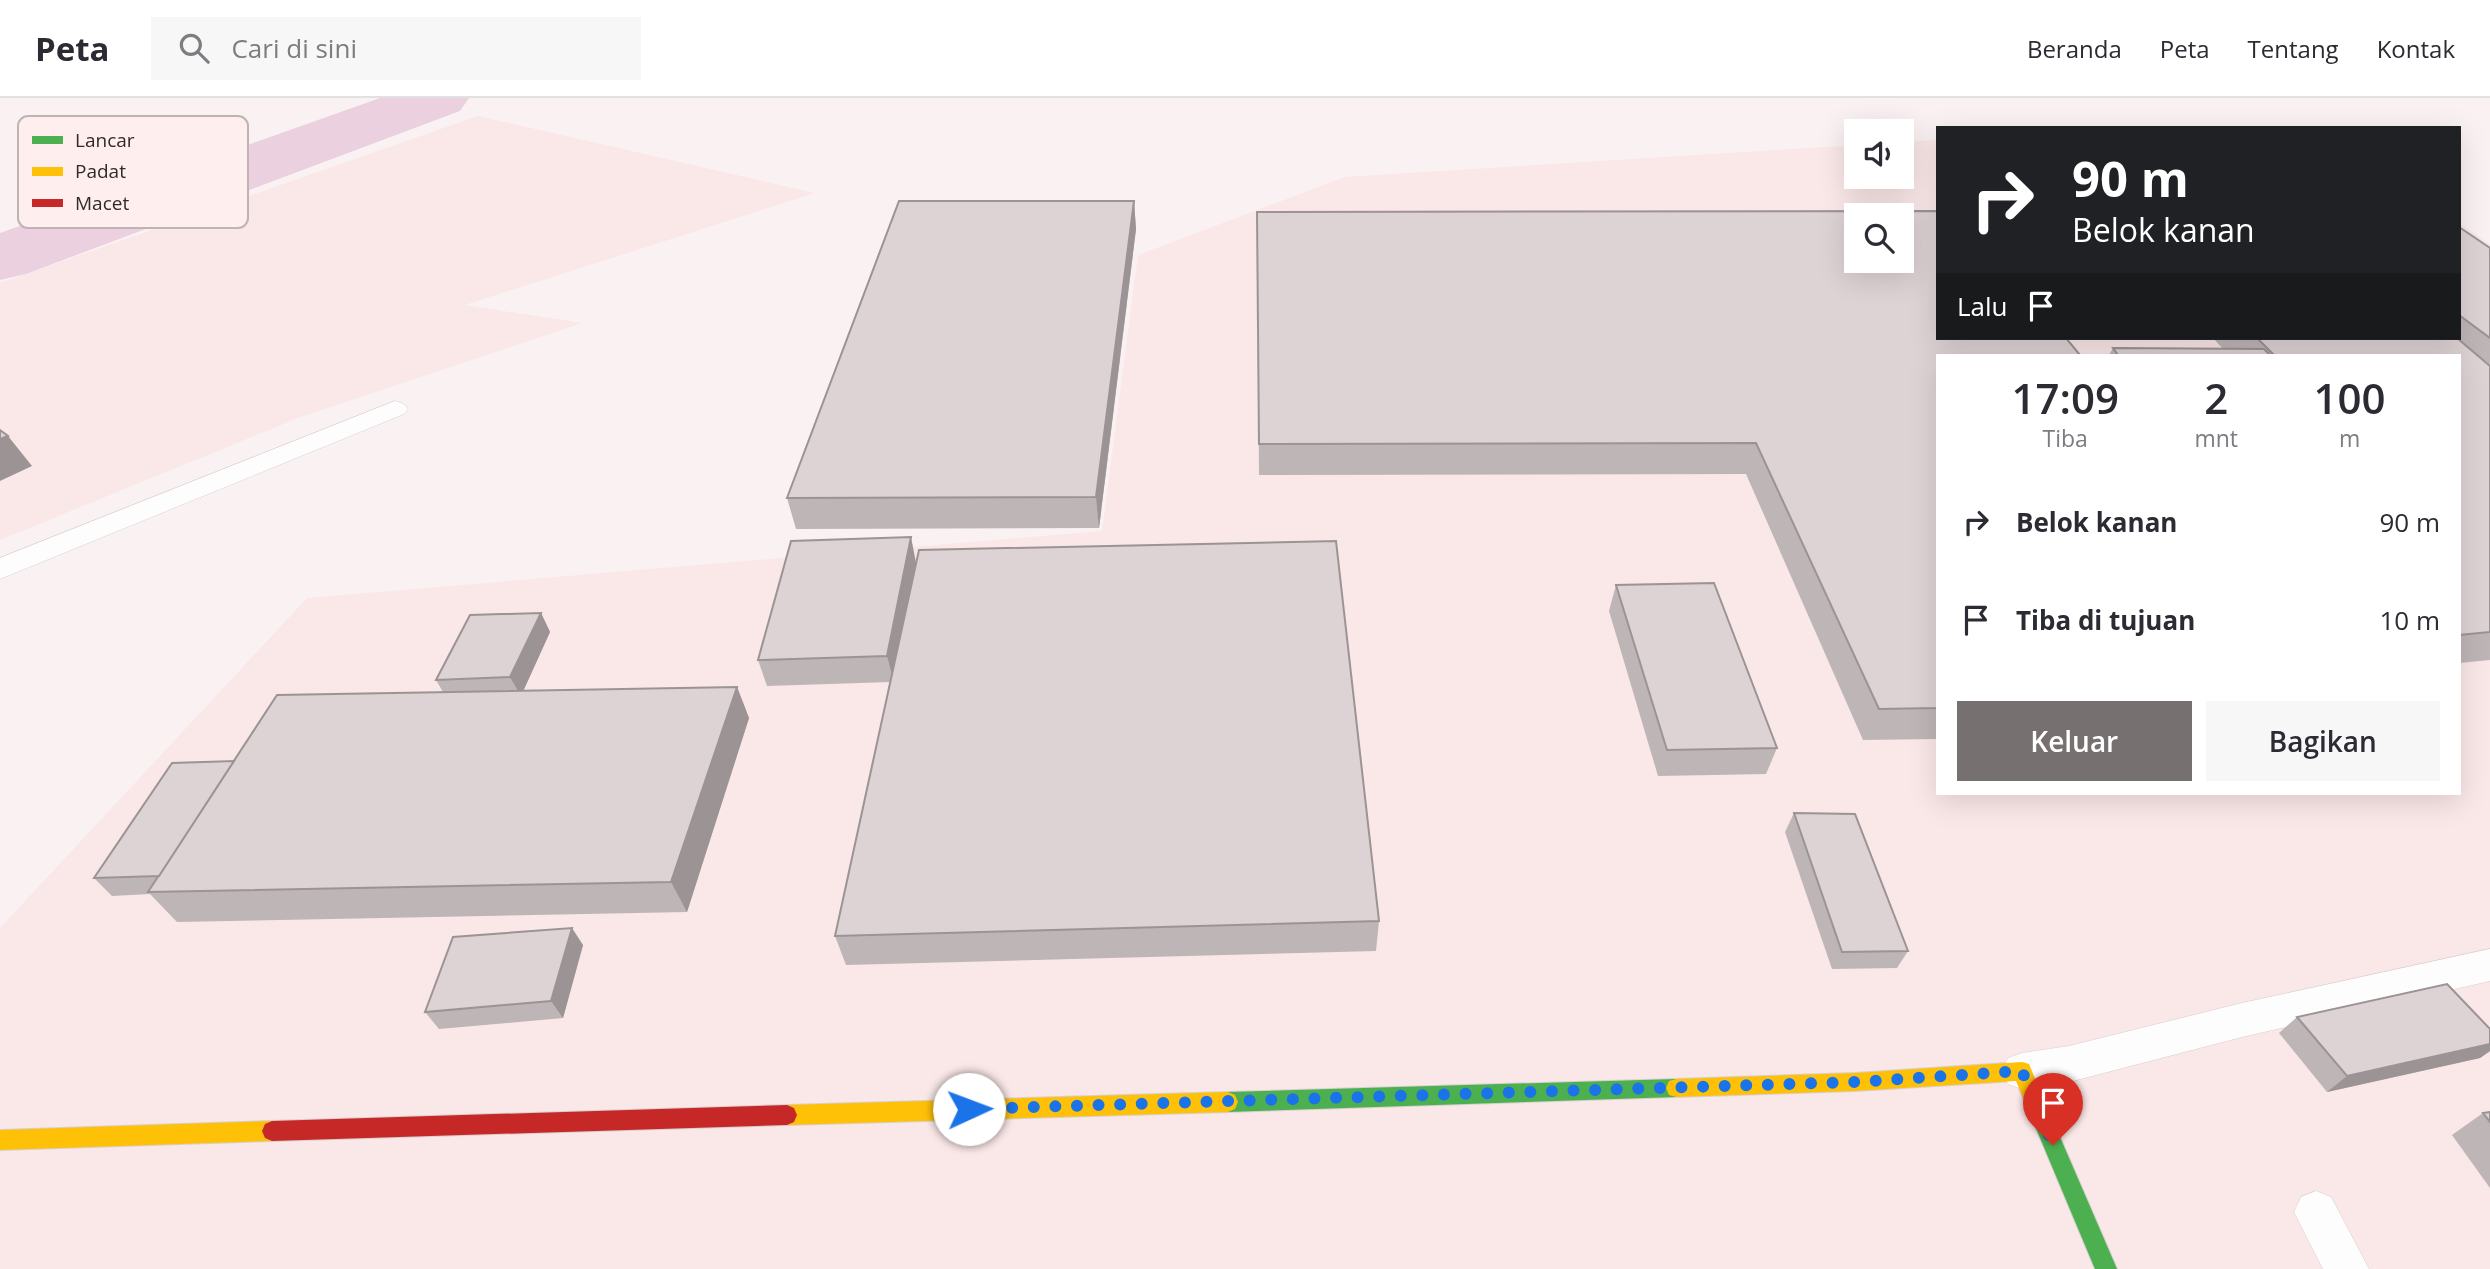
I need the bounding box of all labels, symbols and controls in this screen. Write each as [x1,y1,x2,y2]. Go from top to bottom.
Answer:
search box [151,17,641,80]
text: Peta [35,26,109,71]
icon: search [175,29,213,67]
text: Cari di sini [231,30,357,66]
text: Beranda [2027,32,2122,65]
text: Peta [2160,32,2210,65]
text: Tentang [2248,32,2339,65]
text: Kontak [2377,32,2455,65]
legend [18,116,248,228]
map controls [1844,119,1914,273]
button: sound [1844,119,1914,189]
text: Lancar [75,127,135,153]
text: 90 m [2072,145,2189,211]
icon: right [1957,154,2048,245]
text: Padat [75,158,126,184]
text: Macet [75,190,129,216]
button: search [1844,203,1914,273]
text: Belok kanan [2072,208,2255,251]
icon: arrive [2022,287,2060,325]
text: Lalu [1957,288,2008,324]
text: 17:09 [2011,369,2119,426]
text: 2 [2204,369,2228,426]
text: 100 [2314,369,2386,426]
text: Tiba [2043,422,2088,454]
text: mnt [2194,422,2238,454]
text: m [2339,422,2360,454]
icon: right [1957,503,1995,541]
text: Belok kanan [2016,504,2177,540]
text: 90 m [2379,504,2440,540]
icon: arrive [1957,601,1995,639]
text: Tiba di tujuan [2016,602,2195,638]
text: 10 m [2379,602,2440,638]
button: Keluar [1957,701,2192,781]
button: Bagikan [2206,701,2440,781]
position arrow [932,1072,1006,1146]
pin [2023,1073,2083,1145]
icon: arrive [2034,1084,2072,1122]

